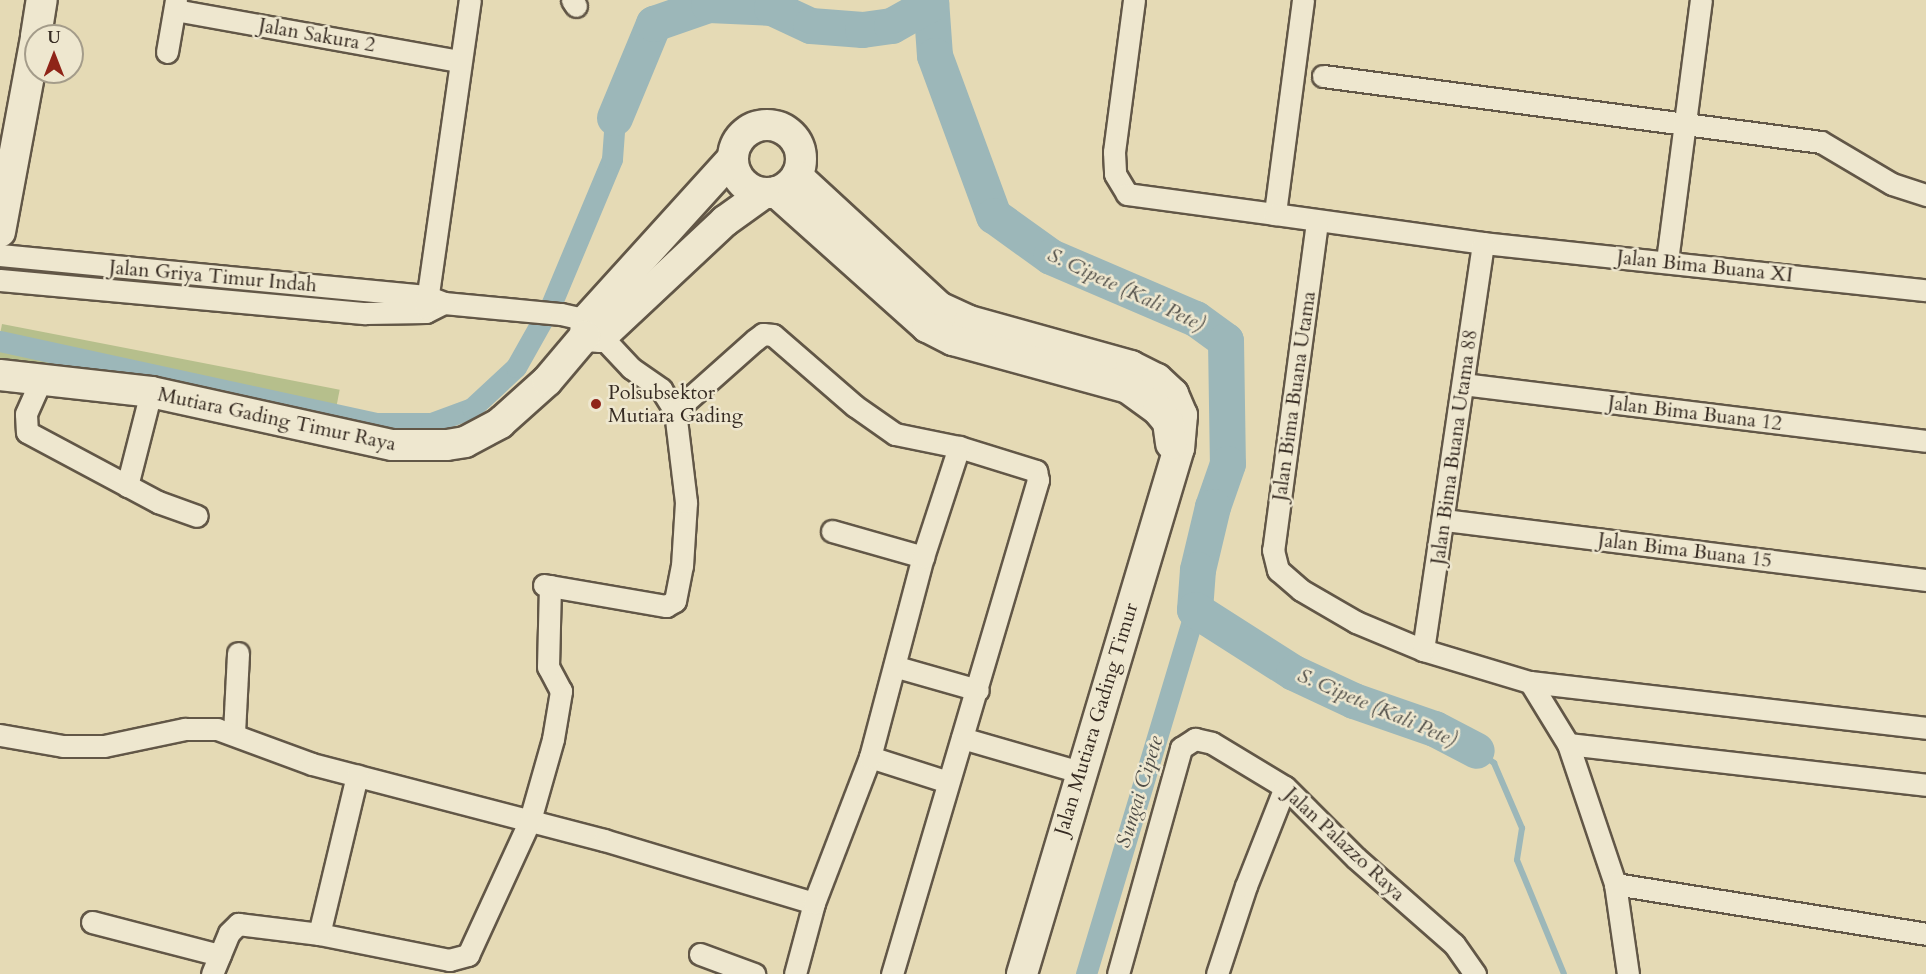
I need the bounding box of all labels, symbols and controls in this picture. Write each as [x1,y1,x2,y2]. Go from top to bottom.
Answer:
street label: Jalan Sakura 2 [257,13,377,57]
north arrow [24,24,84,84]
text: U [47,27,61,49]
water label: S. Cipete (Kali Pete) [1043,243,1209,337]
street label: Jalan Bima Buana XI [1616,245,1794,287]
street label: Jalan Griya Timur Indah [108,255,318,297]
street label: Jalan Bima Buana Utama [1267,290,1321,502]
street label: Jalan Bima Buana Utama 88 [1426,328,1482,566]
place label: Polsubsektor Mutiara Gading [608,380,743,427]
street label: Mutiara Gading Timur Raya [156,382,398,456]
street label: Jalan Bima Buana 12 [1607,390,1783,436]
marker: Polsubsektor Mutiara Gading [589,397,603,411]
street label: Jalan Bima Buana 15 [1597,527,1773,573]
street label: Jalan Mutiara Gading Timur [1049,600,1143,838]
water label: S. Cipete (Kali Pete) [1294,663,1460,753]
water label: Sungai Cipete [1111,733,1169,851]
street label: Jalan Palazzo Raya [1280,782,1410,906]

